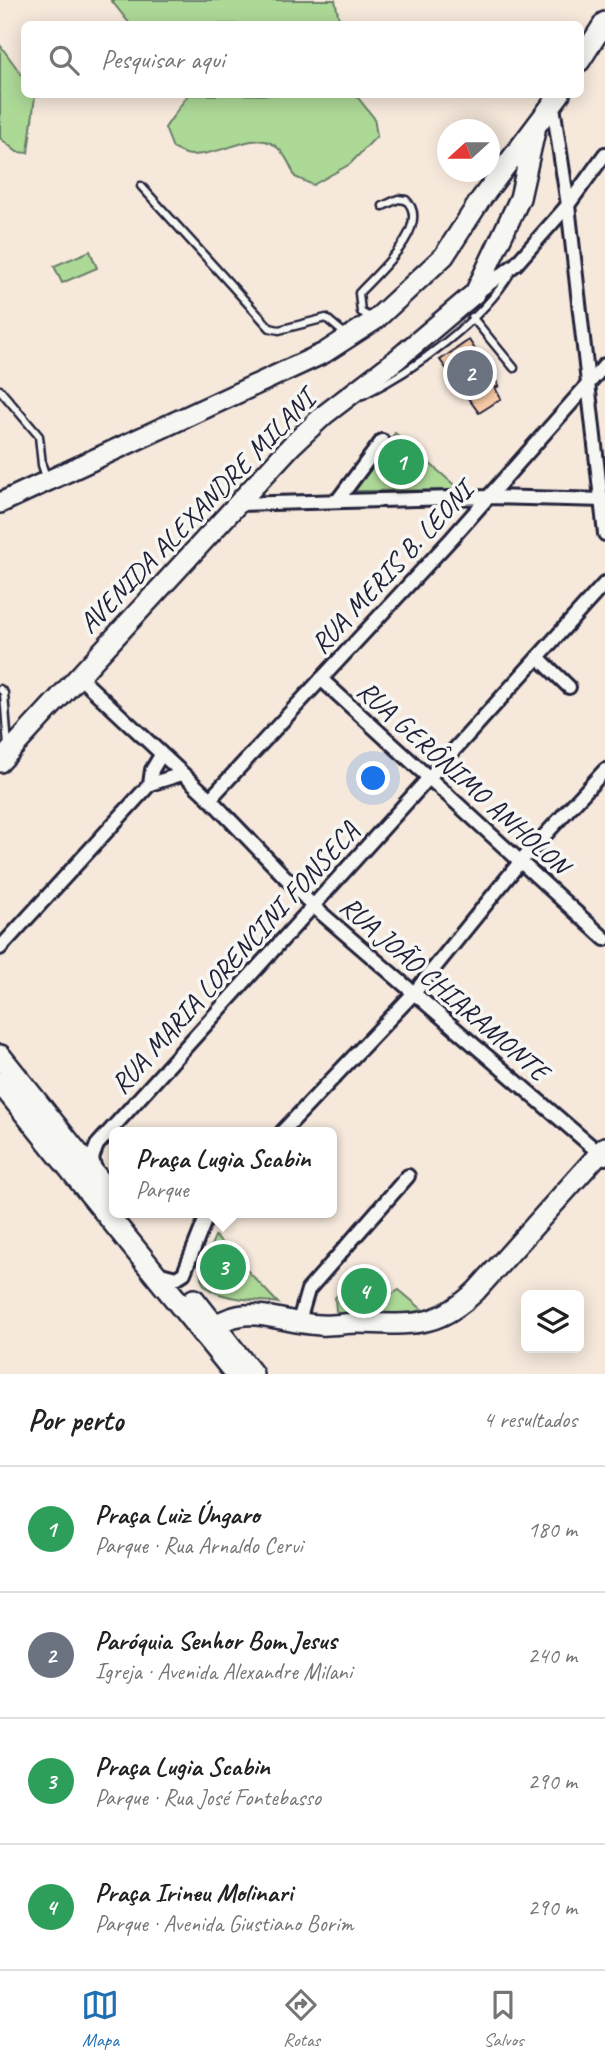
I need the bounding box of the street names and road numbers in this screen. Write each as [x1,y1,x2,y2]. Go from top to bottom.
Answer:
street label: AVENIDA ALEXANDRE MILANI [71,378,326,640]
street label: RUA MERIS B. LEONI [303,470,484,661]
street label: RUA GERÔNIMO ANHOLON [350,673,580,885]
street label: RUA MARIA LORENCINI FONSECA [103,813,367,1101]
street label: RUA JOÃO CHIARAMONTE [333,888,559,1091]

